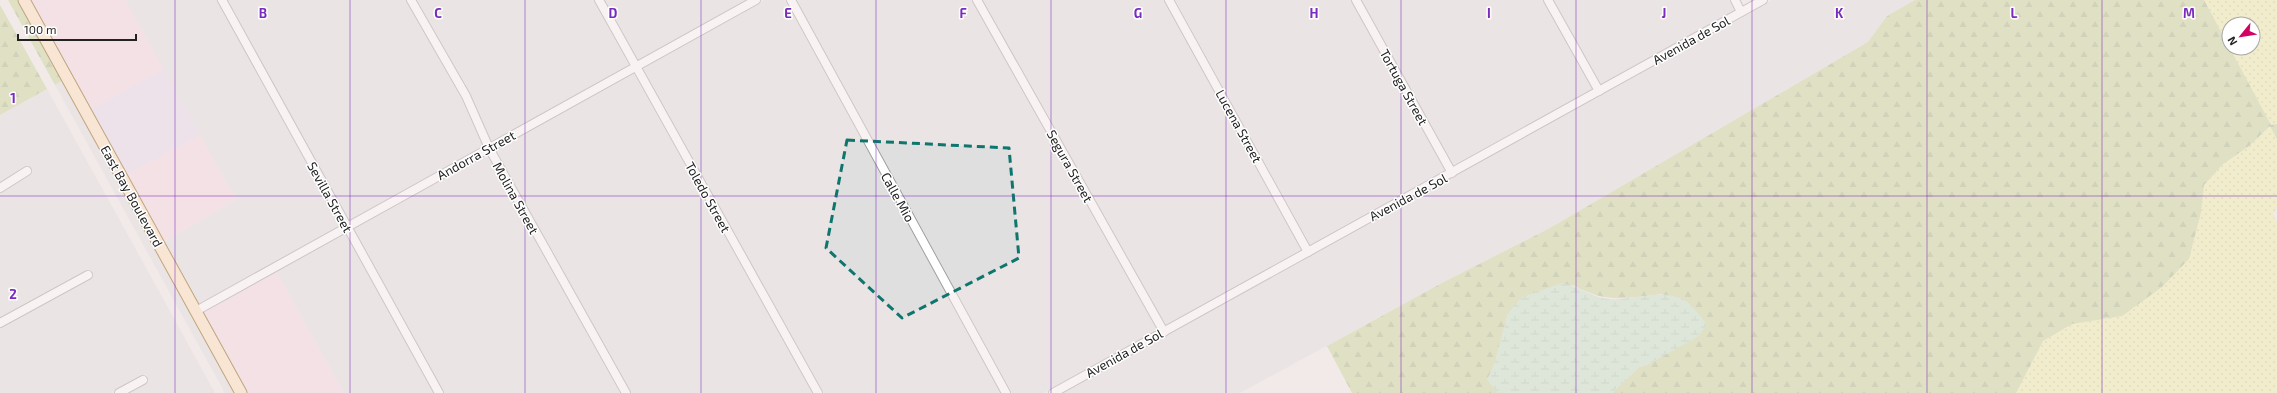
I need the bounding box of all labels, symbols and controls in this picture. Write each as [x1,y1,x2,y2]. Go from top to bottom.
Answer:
text: B [259,5,267,21]
text: C [434,5,442,21]
text: D [609,5,618,21]
text: E [784,5,792,21]
text: F [959,5,967,21]
text: G [1134,5,1142,21]
text: H [1310,5,1319,21]
text: I [1487,5,1491,21]
text: J [1662,5,1666,21]
text: K [1835,5,1844,21]
text: L [2011,5,2018,21]
text: M [2183,5,2195,21]
street label: Avenida de Sol [1650,12,1732,68]
scale bar [18,16,136,42]
north arrow [2221,16,2261,56]
text: 100 m [24,22,56,36]
text: N [2224,35,2240,48]
street label: Tortuga Street [1377,46,1431,128]
street label: Lucena Street [1212,87,1266,165]
text: 1 [10,90,16,106]
street label: Andorra Street [434,127,518,183]
street label: Segura Street [1044,127,1096,205]
street label: East Bay Boulevard [97,142,167,250]
street label: Sevilla Street [304,159,356,235]
street label: Molina Street [490,159,542,237]
street label: Toledo Street [682,159,734,235]
street label: Calle Mio [878,169,918,225]
street label: Avenida de Sol [1366,170,1450,224]
text: 2 [9,286,17,302]
street label: Avenida de Sol [1083,325,1165,381]

